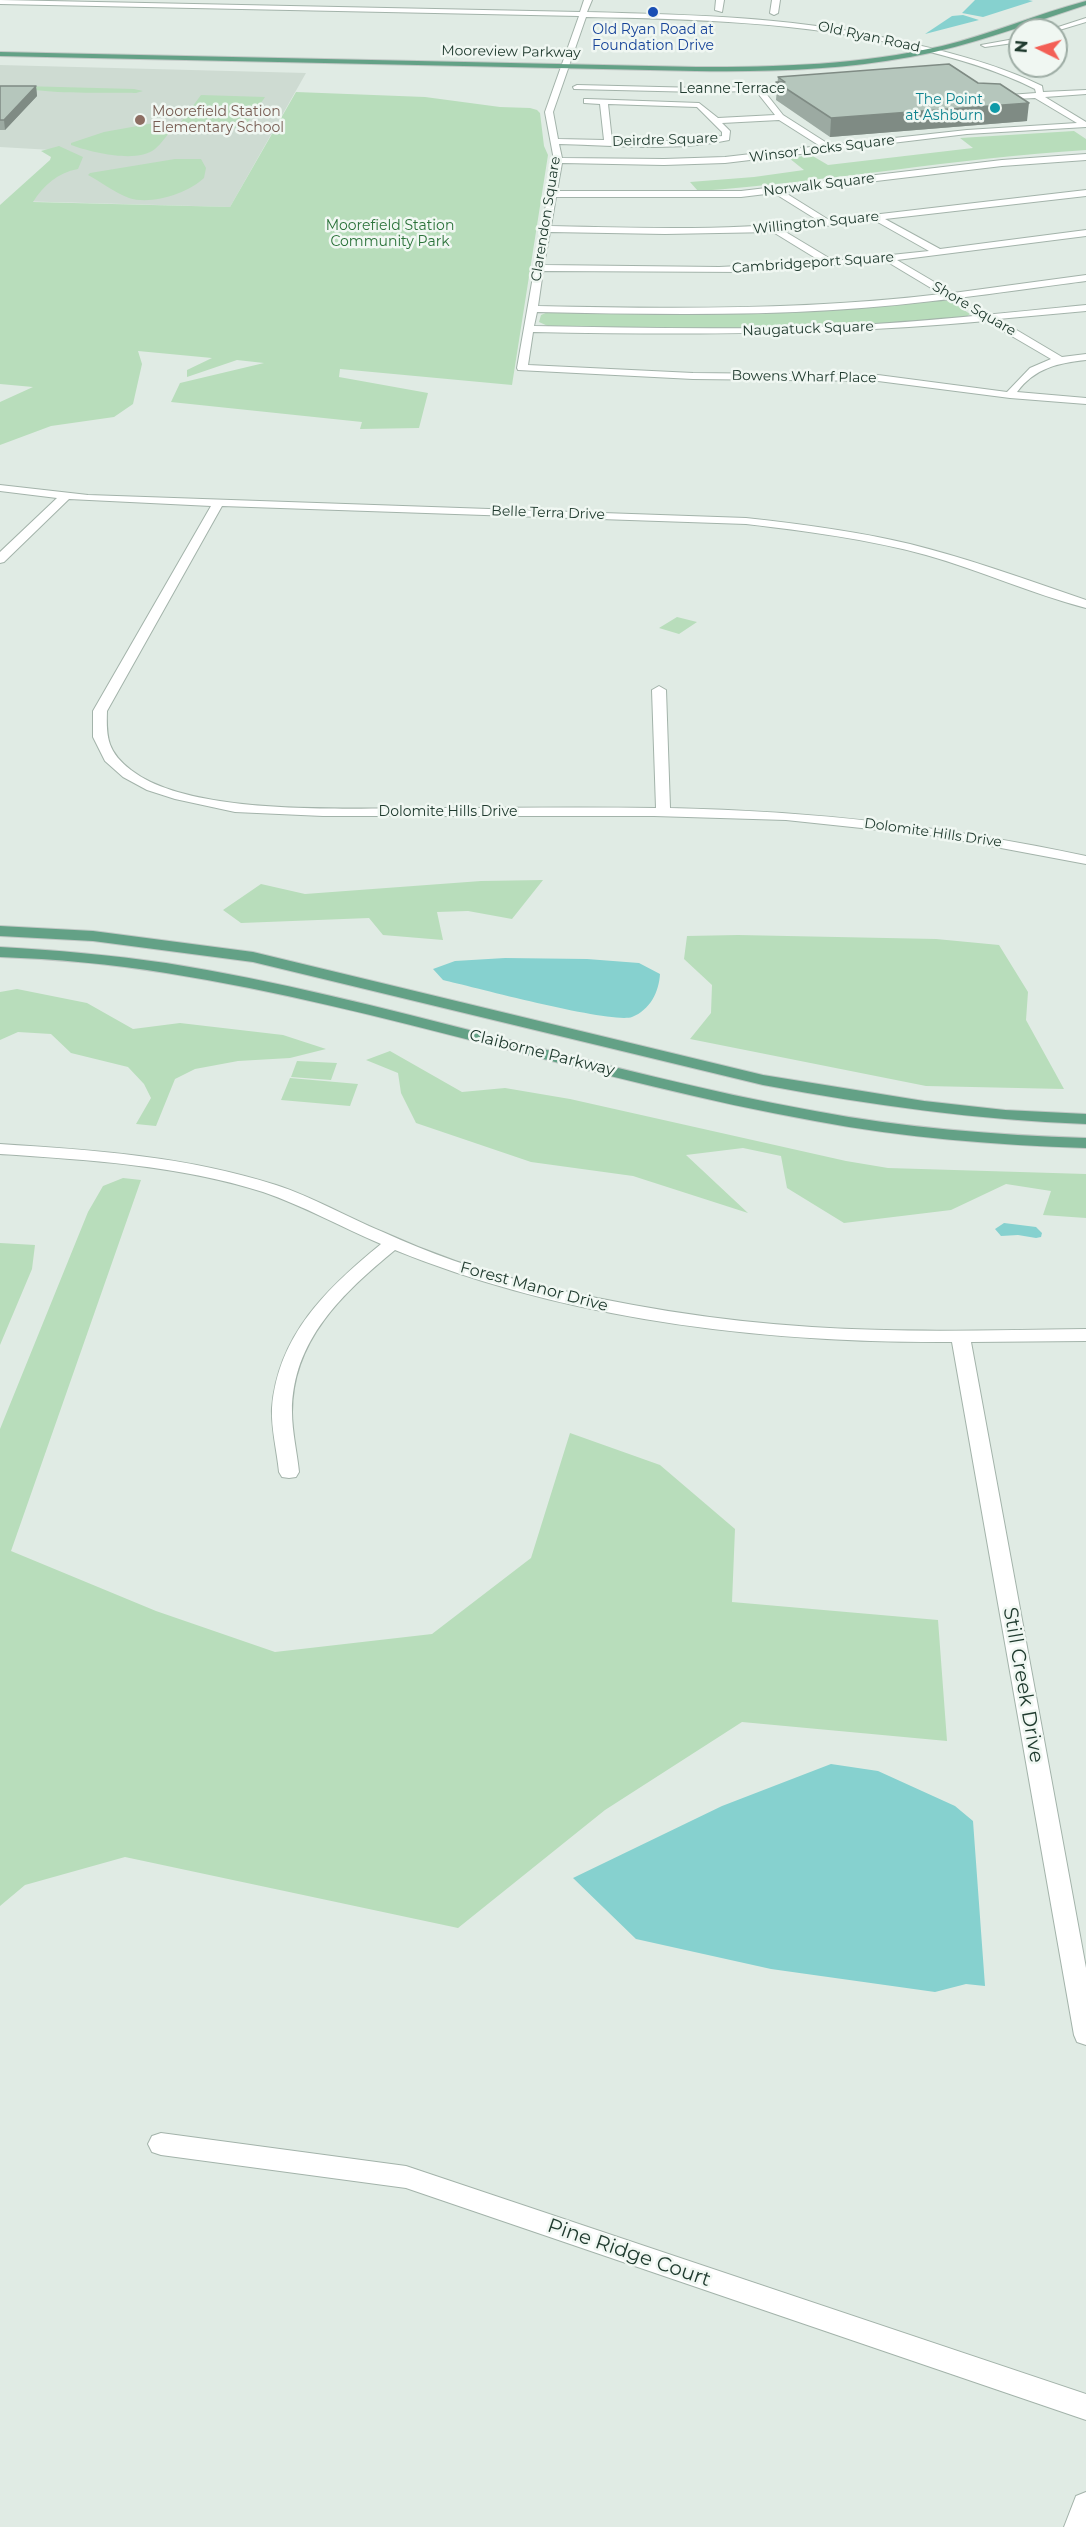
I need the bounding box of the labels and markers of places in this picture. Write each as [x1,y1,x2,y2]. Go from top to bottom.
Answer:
marker: Old Ryan Road at Foundation Drive [646,5,660,19]
place label: Old Ryan Road at Foundation Drive [592,22,714,54]
place label: The Point at Ashburn [905,92,983,124]
marker: The Point at Ashburn [988,101,1002,115]
place label: Moorefield Station Elementary School [152,104,284,136]
marker: Moorefield Station Elementary School [133,113,147,127]

